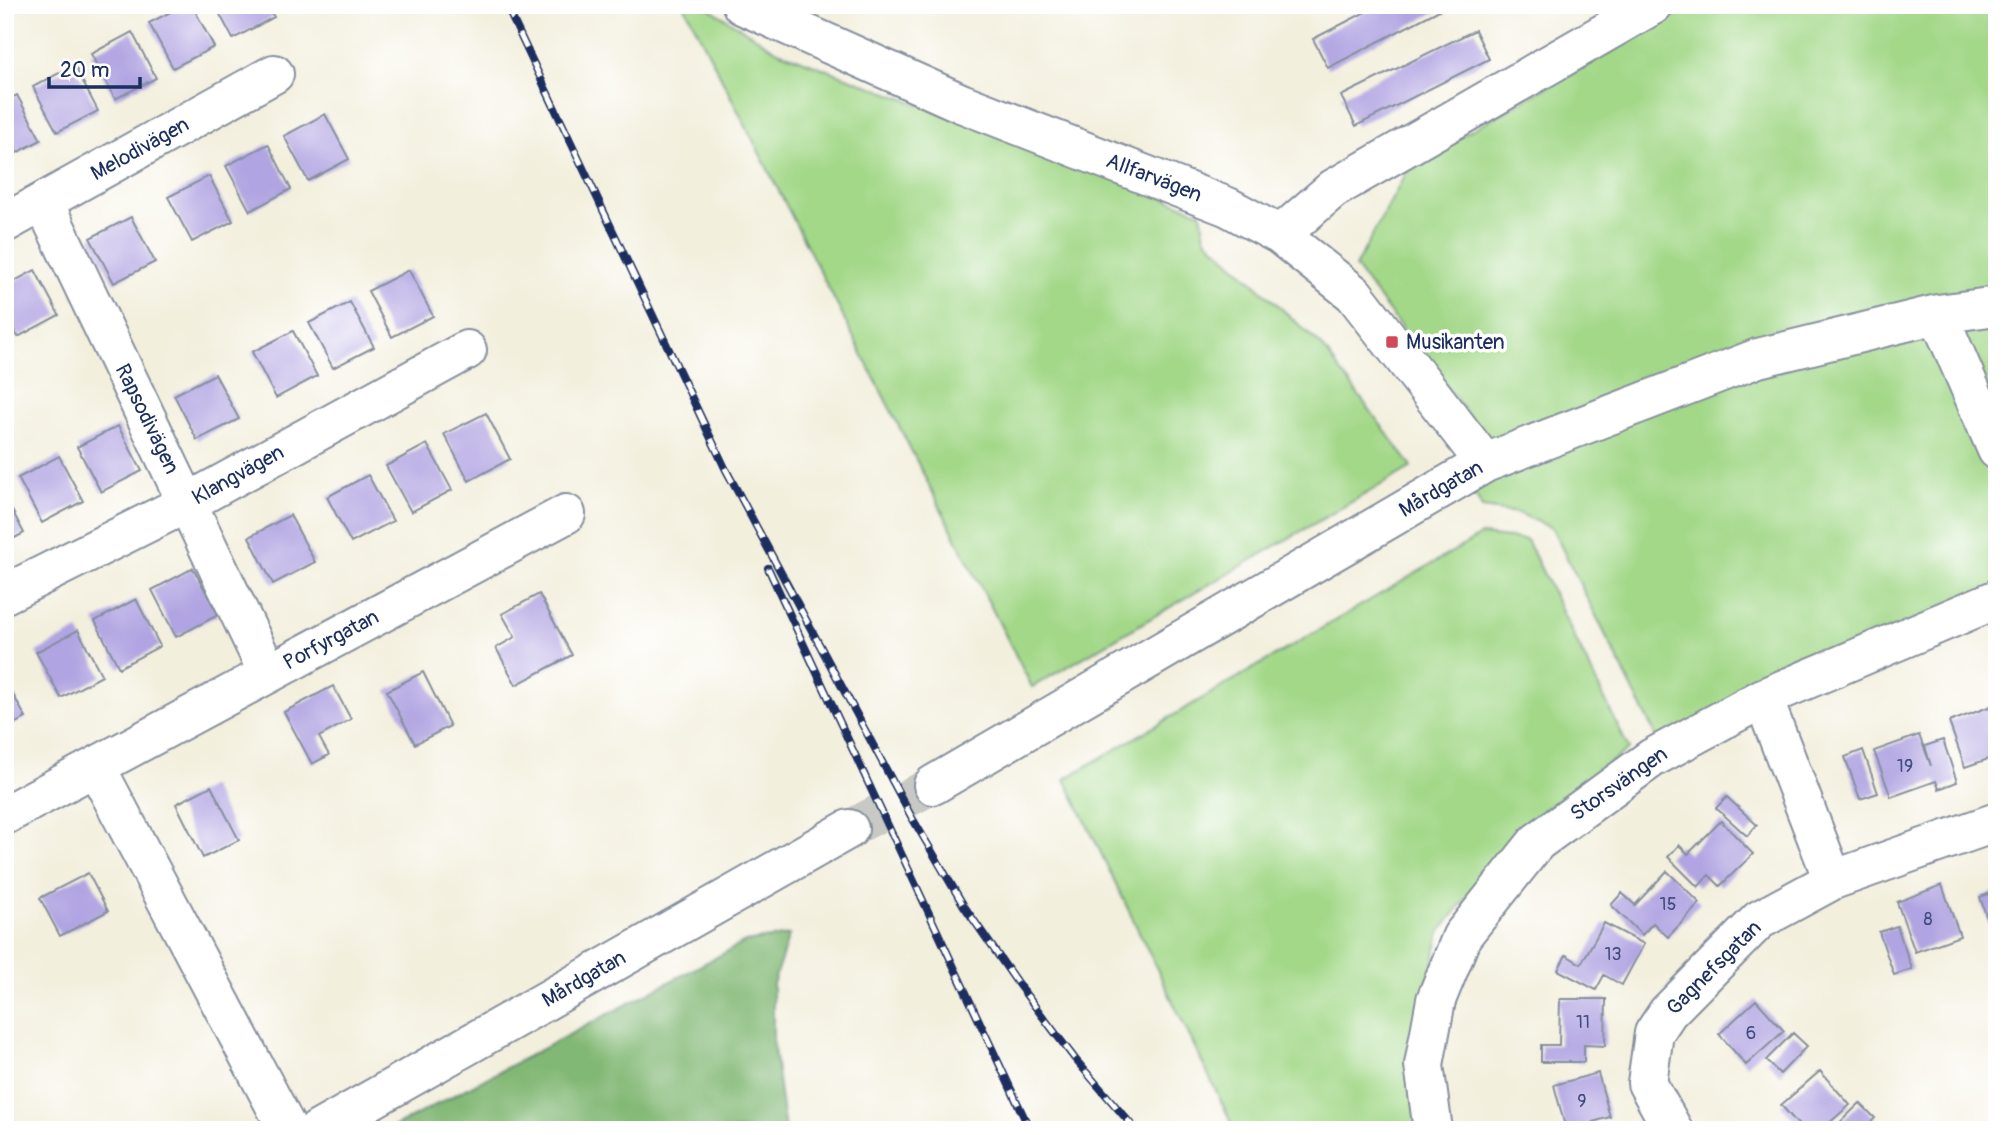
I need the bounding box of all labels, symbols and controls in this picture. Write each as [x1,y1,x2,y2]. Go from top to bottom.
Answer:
scale bar [49,46,140,90]
text: 20 m [60,57,109,84]
street label: Melodivägen [86,111,194,187]
street label: Allfarvägen [1102,147,1206,209]
place label: Musikanten [1406,329,1505,356]
marker: Musikanten [1384,334,1400,350]
street label: Rapsodivägen [109,360,185,478]
street label: Klangvägen [187,439,289,511]
street label: Mårdgatan [1394,454,1488,524]
street label: Porfyrgatan [279,604,383,676]
street label: Storsvängen [1565,741,1673,827]
house number: 19 [1897,755,1913,778]
house number: 15 [1660,893,1676,916]
house number: 8 [1923,908,1933,931]
street label: Gagnefsgatan [1661,915,1767,1021]
house number: 13 [1604,943,1622,966]
street label: Mårdgatan [537,944,631,1014]
house number: 11 [1576,1011,1590,1034]
house number: 6 [1746,1022,1756,1045]
house number: 9 [1577,1090,1587,1113]

